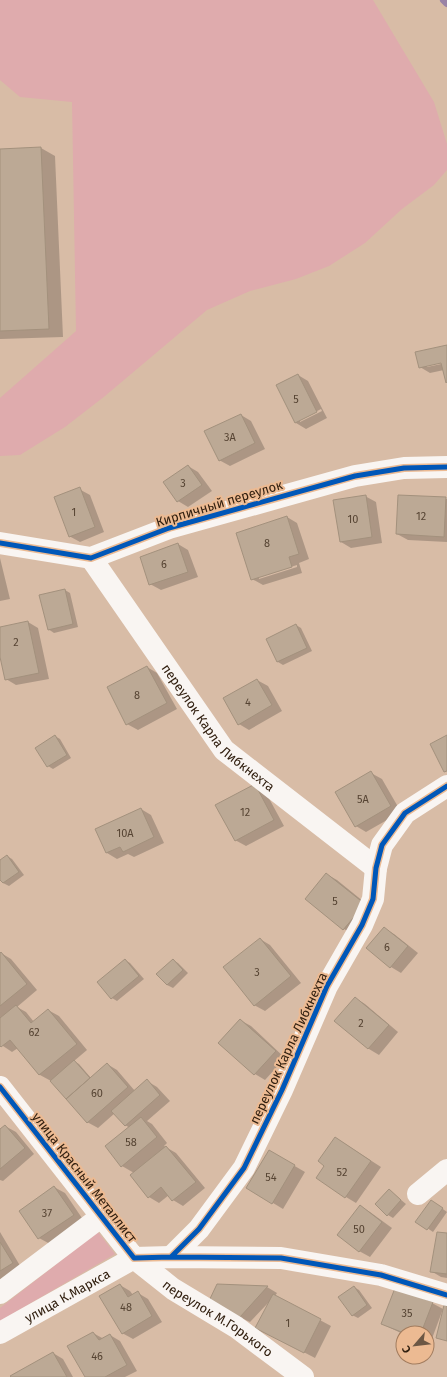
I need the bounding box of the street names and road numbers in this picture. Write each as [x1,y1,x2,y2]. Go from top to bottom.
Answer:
street label: Кирпичный переулок [154,477,285,530]
street label: переулок Карла Либкнехта [159,661,277,794]
street label: переулок Карла Либкнехта [247,970,330,1126]
street label: улица Красный Металлист [29,1109,140,1245]
street label: улица К.Маркса [22,1266,113,1326]
street label: переулок М.Горького [160,1277,276,1360]

